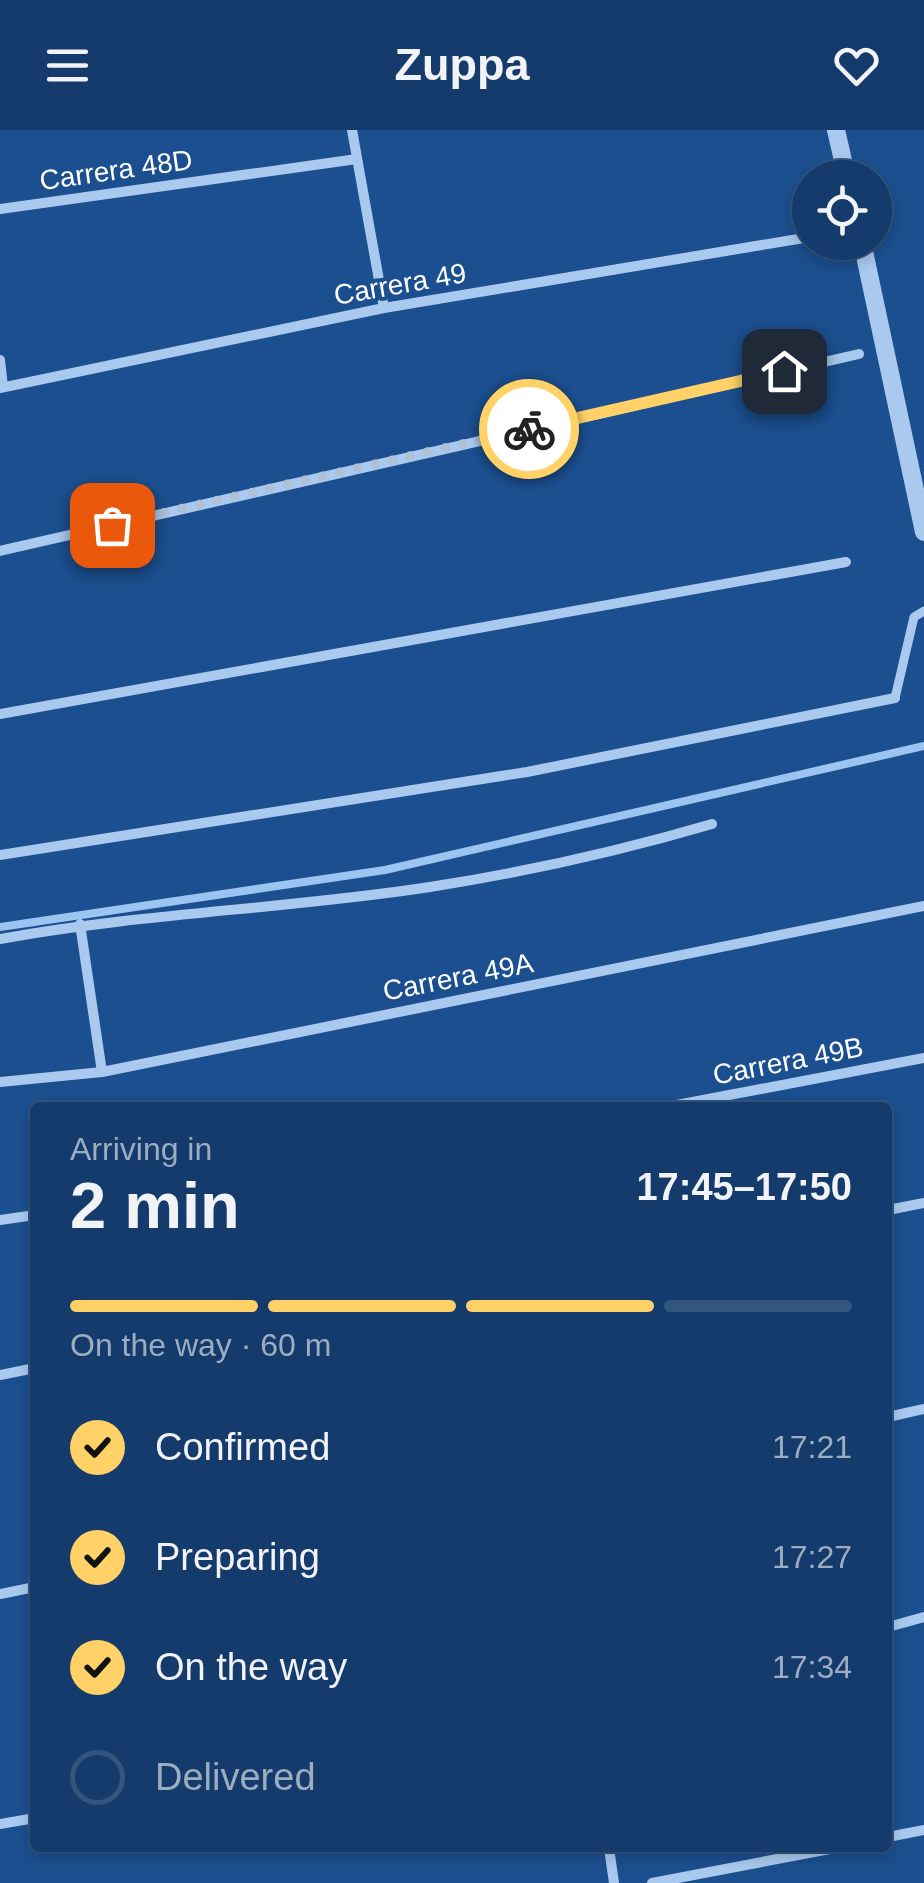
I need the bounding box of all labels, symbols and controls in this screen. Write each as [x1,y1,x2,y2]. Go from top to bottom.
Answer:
icon: menu [40,38,95,93]
icon: heart [829,38,884,93]
text: Zuppa [395,39,529,90]
street label: Carrera 48D [38,144,194,196]
map controls [792,160,892,260]
button: locate [792,160,892,260]
street label: Carrera 49 [331,257,469,311]
pin [742,329,827,414]
icon: home [757,344,812,399]
courier [479,379,579,479]
icon: bike [502,402,557,457]
pin [70,483,155,568]
icon: bag [85,498,140,553]
street label: Carrera 49A [380,947,536,1007]
street label: Carrera 49B [710,1031,866,1091]
text: Arriving in [70,1131,212,1167]
text: 17:45–17:50 [636,1166,852,1208]
text: 2 min [70,1169,240,1242]
text: On the way · 60 m [70,1327,331,1363]
icon: check [70,1420,125,1475]
text: Confirmed [155,1426,330,1468]
text: 17:21 [772,1429,852,1465]
icon: check [70,1530,125,1585]
text: Preparing [155,1536,320,1578]
text: 17:27 [772,1539,852,1575]
icon: check [70,1640,125,1695]
text: On the way [155,1646,347,1688]
text: 17:34 [772,1649,852,1685]
text: Delivered [155,1756,316,1798]

